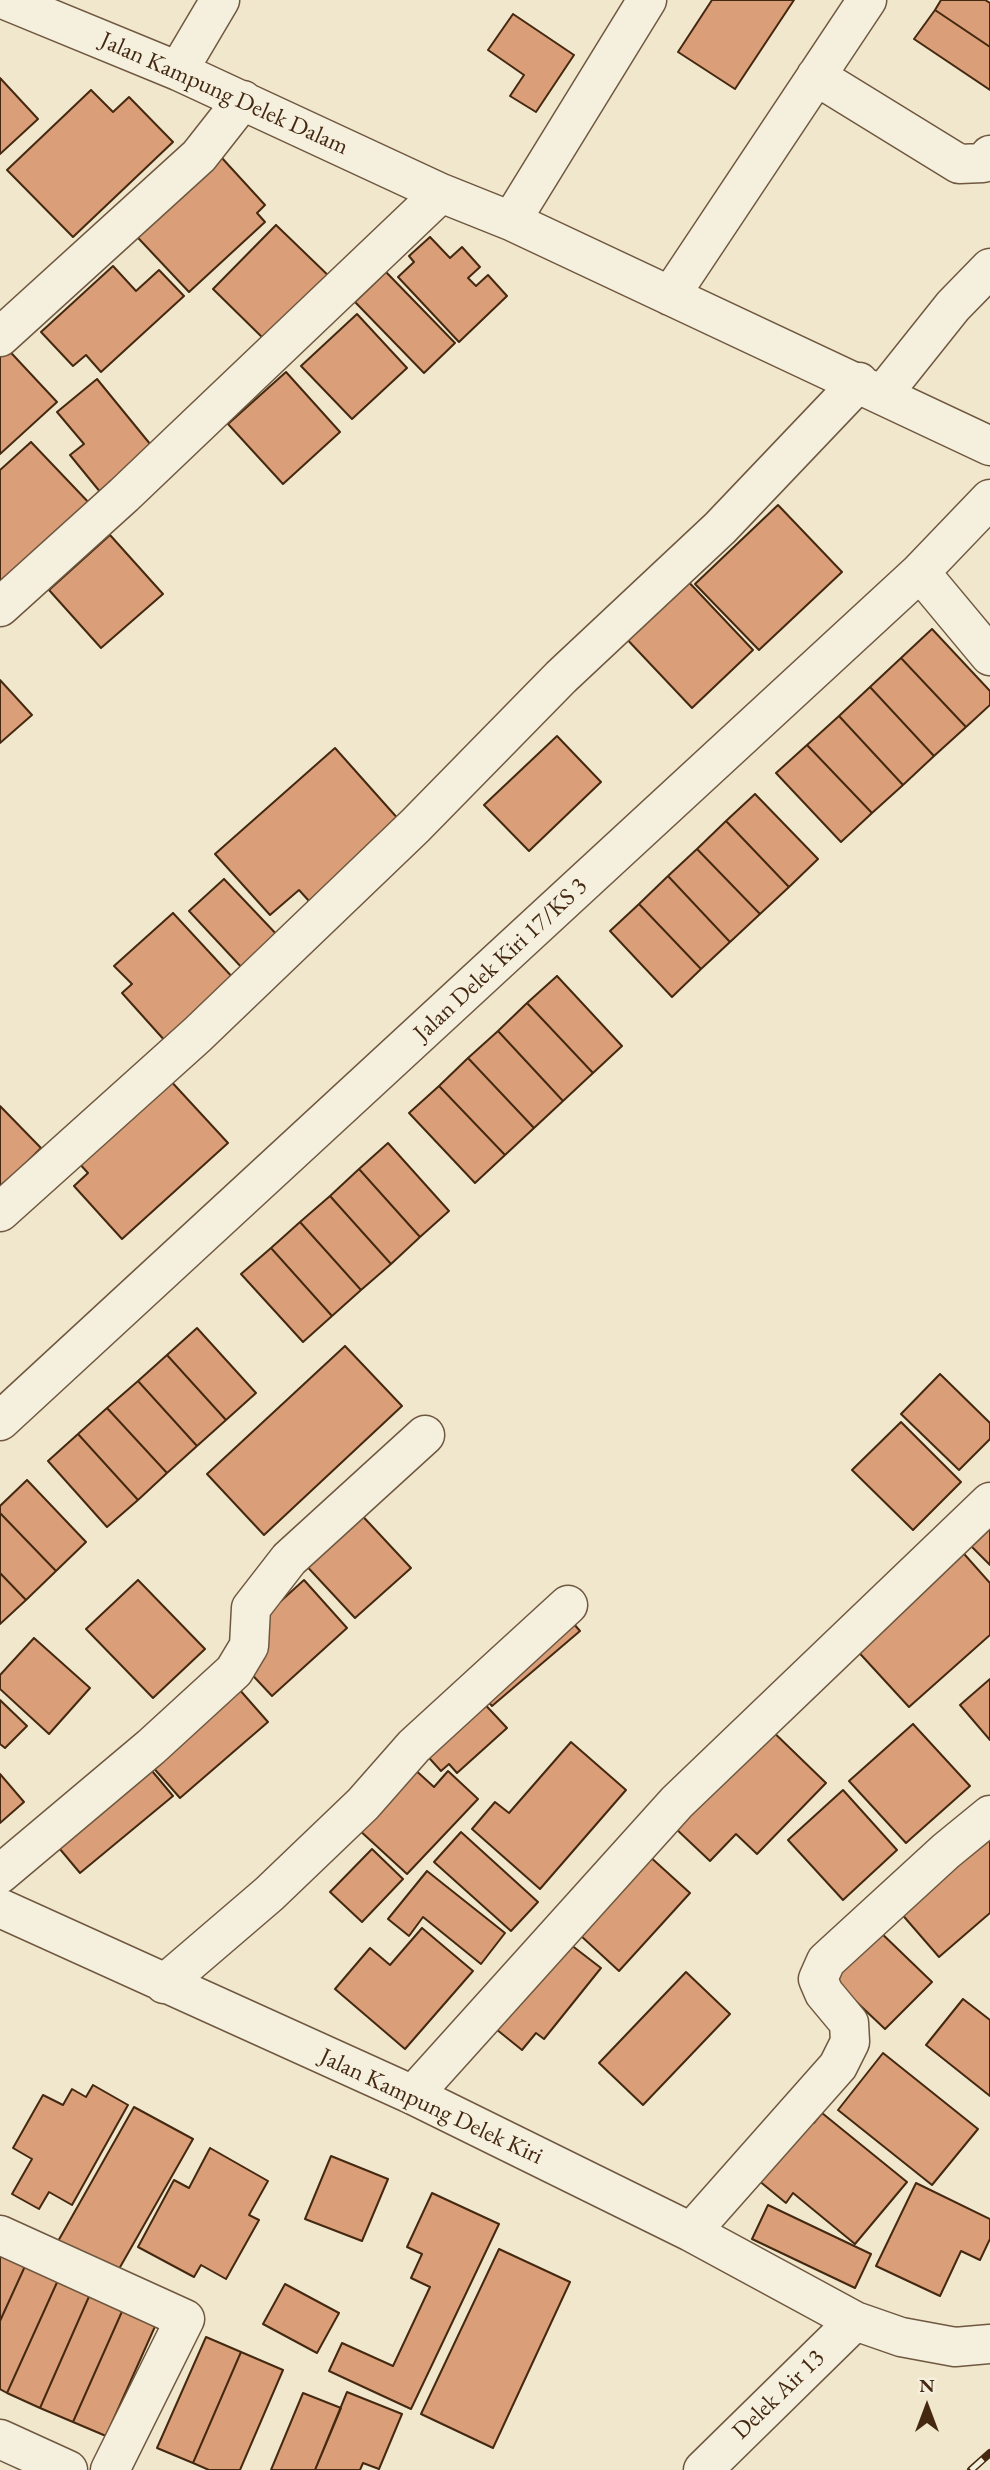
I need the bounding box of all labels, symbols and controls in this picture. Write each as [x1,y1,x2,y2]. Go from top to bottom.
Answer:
street label: Jalan Kampung Delek Dalam [96,26,352,162]
street label: Jalan Delek Kiri 17/KS 3 [408,872,594,1048]
street label: Jalan Kampung Delek Kiri [315,2043,547,2171]
street label: Delek Air 13 [727,2344,831,2446]
north arrow [892,2372,962,2442]
text: N [919,2373,935,2398]

